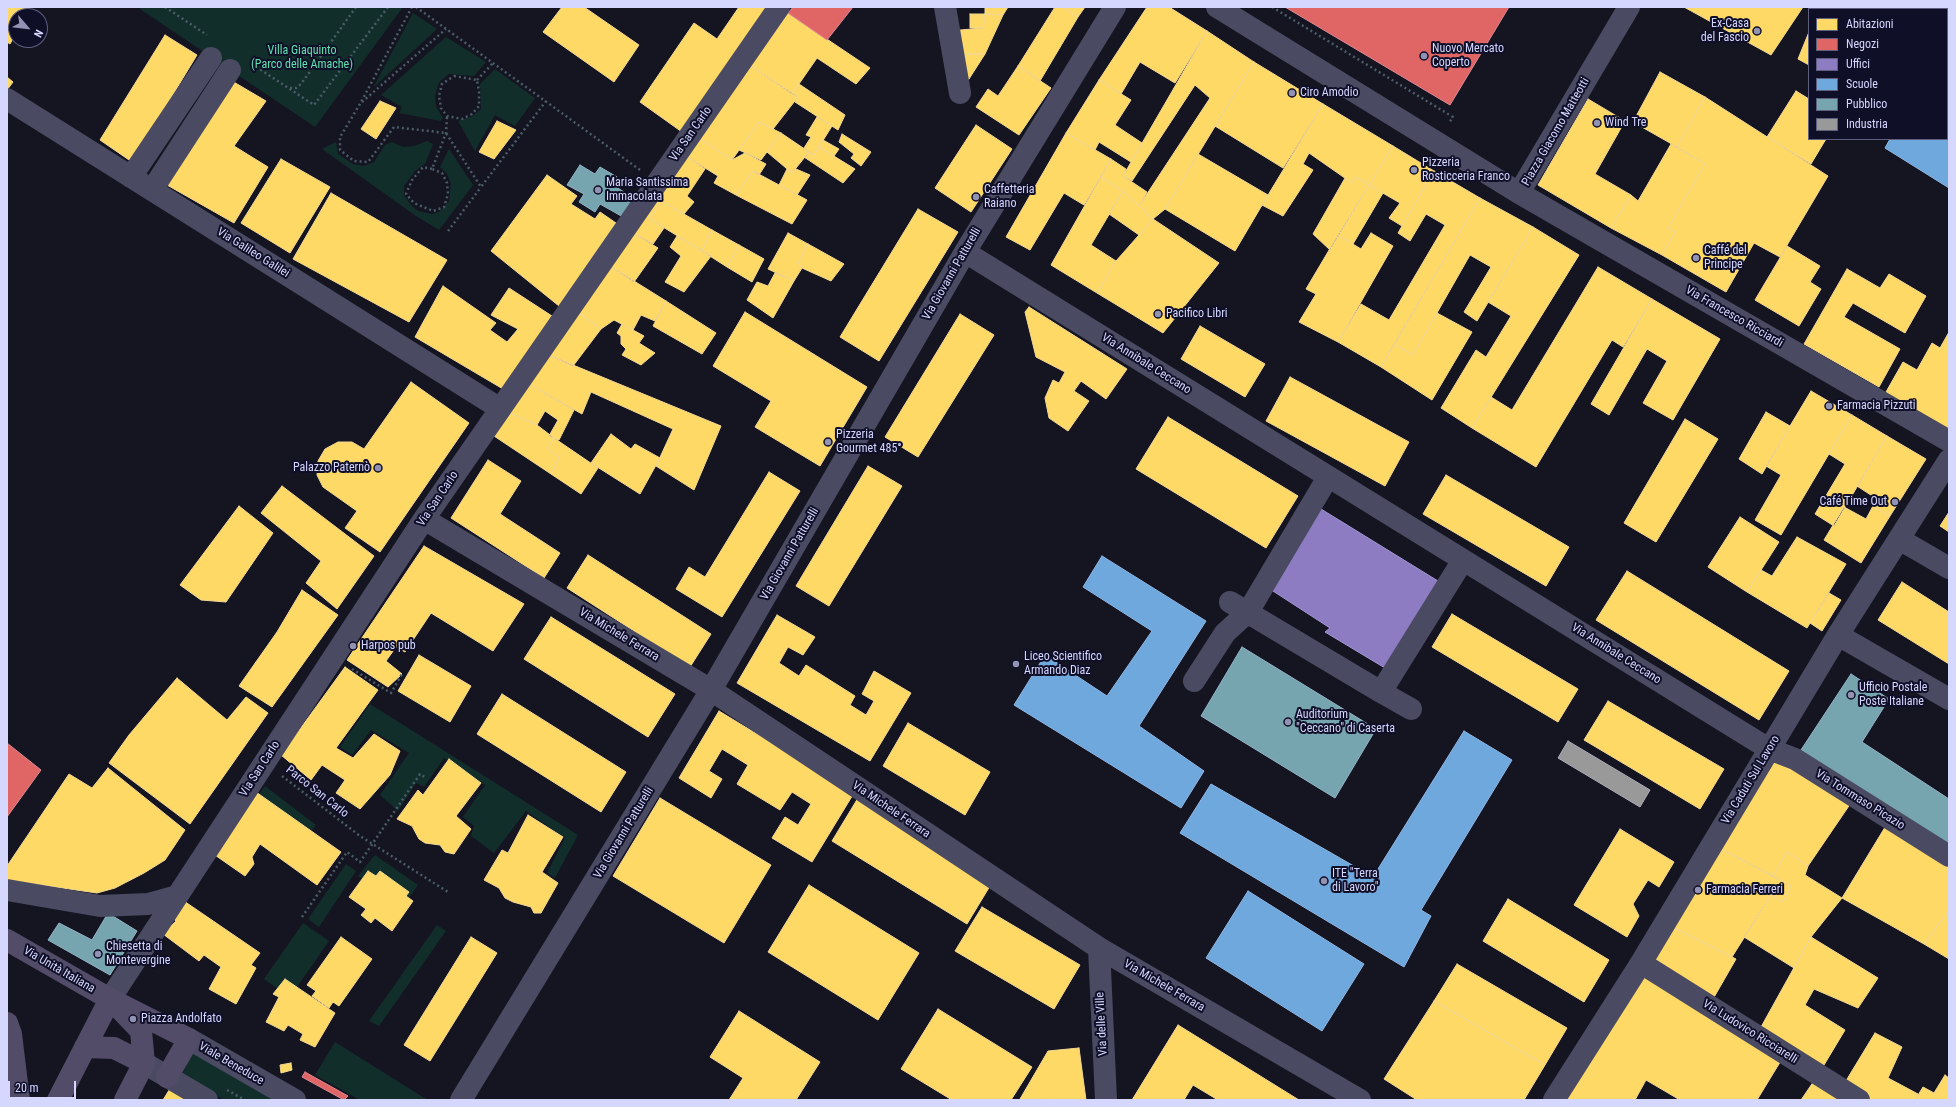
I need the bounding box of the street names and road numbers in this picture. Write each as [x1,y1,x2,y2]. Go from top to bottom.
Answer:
street label: Piazza Giacomo Matteotti [1519,75,1593,189]
street label: Via San Carlo [667,104,715,164]
street label: Via Galileo Galilei [214,225,292,281]
street label: Via Giovanni Patturelli [920,225,984,323]
street label: Via Francesco Ricciardi [1683,283,1785,351]
street label: Via Annibale Ceccano [1098,331,1194,397]
street label: Via San Carlo [414,469,462,529]
street label: Via Giovanni Patturelli [758,505,822,603]
street label: Via Michele Ferrara [576,605,662,665]
street label: Via Annibale Ceccano [1568,621,1664,687]
street label: Via Caduti Sul Lavoro [1719,733,1783,827]
street label: Via San Carlo [237,738,283,800]
street label: Parco San Carlo [283,763,351,821]
street label: Via Tommaso Picazio [1813,767,1907,833]
street label: Via Michele Ferrara [849,779,933,841]
street label: Via Giovanni Patturelli [591,785,657,881]
street label: Via Unità Italiana [21,944,97,996]
street label: Via Michele Ferrara [1121,957,1207,1015]
street label: Via delle Ville [1093,992,1111,1056]
street label: Via Ludovico Ricciarelli [1700,997,1800,1067]
street label: Viale Beneduce [196,1040,266,1088]

